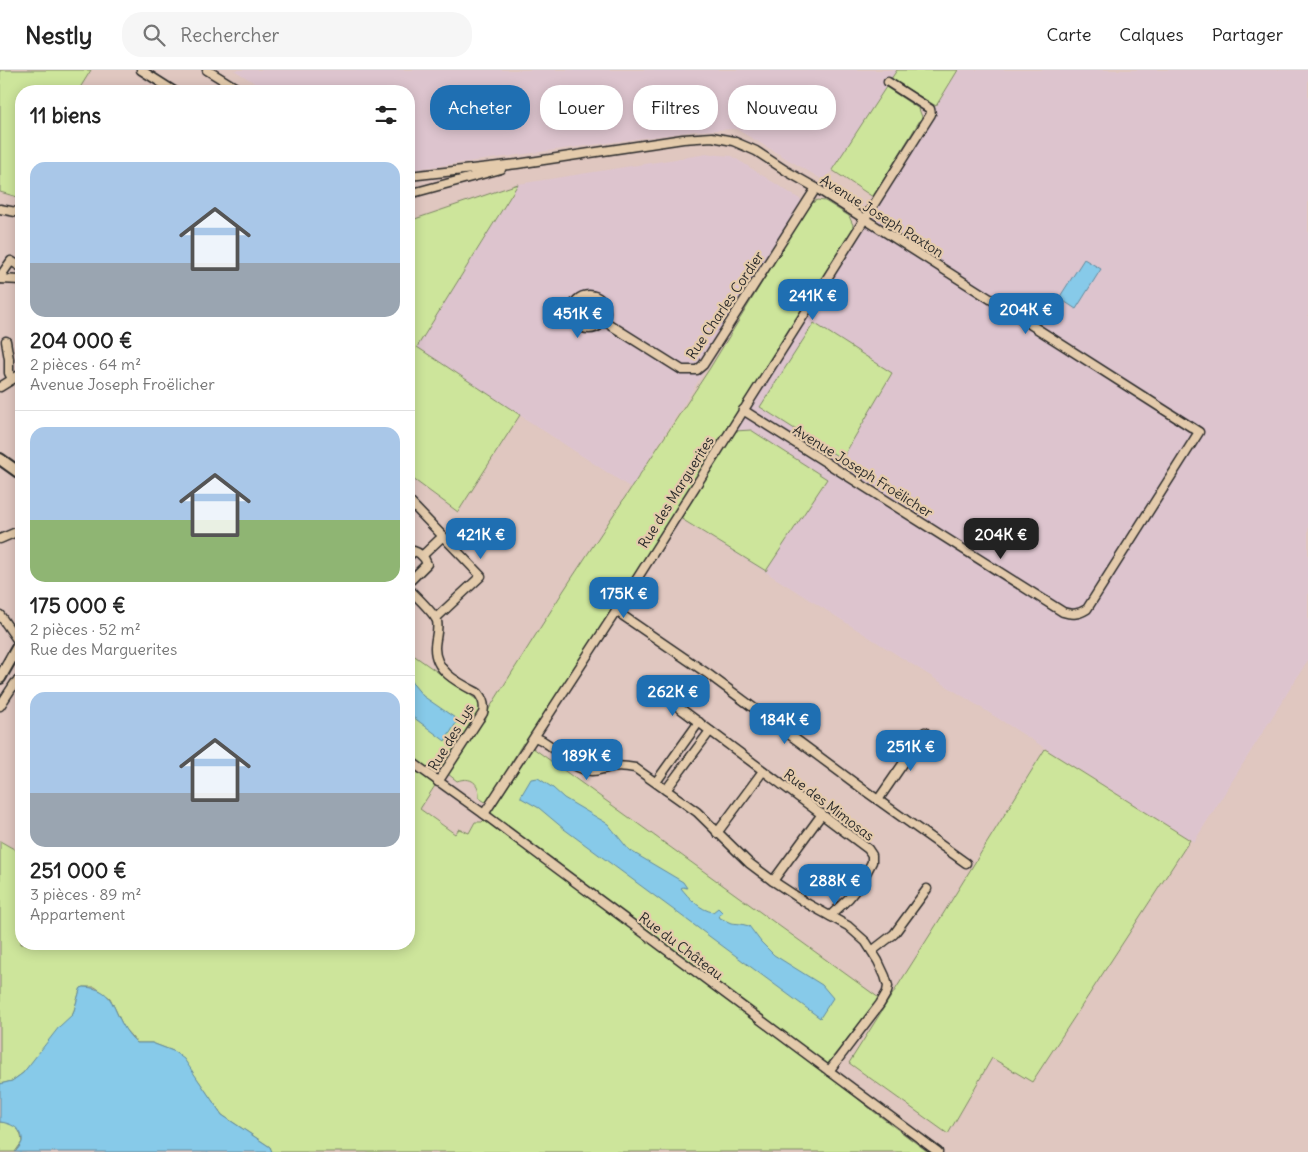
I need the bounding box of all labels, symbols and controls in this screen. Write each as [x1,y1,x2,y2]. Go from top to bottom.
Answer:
search box [122,12,472,57]
text: Nestly [25,20,92,50]
icon: search [140,21,168,49]
text: Rechercher [180,23,279,47]
text: Carte [1046,23,1091,46]
text: Calques [1119,23,1184,46]
text: Partager [1212,23,1283,46]
chip: Acheter [430,85,530,130]
chip: Louer [540,85,623,130]
chip: Filtres [633,85,718,130]
chip: Nouveau [728,85,836,130]
icon: filters [372,101,400,129]
text: 11 biens [30,102,101,129]
street label: Avenue Joseph Paxton [817,171,947,261]
icon: home [170,194,260,284]
street label: Rue Charles Cordier [682,247,768,362]
pin: 241K € [772,278,854,321]
text: 241K € [789,285,837,305]
pin: 204K € [985,292,1067,335]
pin: 451K € [537,296,619,339]
text: 204K € [1000,299,1052,319]
text: 451K € [554,303,602,323]
text: 204 000 € [30,327,132,354]
text: 2 pièces · 64 m² [30,354,141,374]
text: Avenue Joseph Froëlicher [30,374,215,394]
street label: Avenue Joseph Froëlicher [790,421,937,522]
street label: Rue des Marguerites [634,433,718,551]
icon: home [170,460,260,550]
pin: 421K € [440,518,522,560]
pin: 204K € [960,518,1042,560]
text: 421K € [457,524,505,544]
text: 204K € [975,524,1027,544]
pin: 175K € [583,576,665,619]
text: 175K € [600,583,648,603]
text: 175 000 € [30,592,126,619]
text: 2 pièces · 52 m² [30,619,141,639]
text: Rue des Marguerites [30,639,177,659]
pin: 262K € [632,674,714,717]
text: 262K € [648,681,698,701]
street label: Rue des Lys [424,700,478,774]
pin: 184K € [744,702,826,745]
text: 184K € [761,709,809,729]
icon: home [170,725,260,815]
pin: 251K € [870,730,952,772]
text: 251K € [887,736,935,756]
pin: 189K € [546,738,628,781]
text: 189K € [563,745,611,765]
street label: Rue des Mimosas [780,765,878,845]
text: 251 000 € [30,857,127,884]
pin: 288K € [794,864,876,906]
text: 288K € [809,870,861,890]
text: 3 pièces · 89 m² [30,884,141,904]
text: Appartement [30,904,125,924]
street label: Rue du Château [635,908,727,984]

